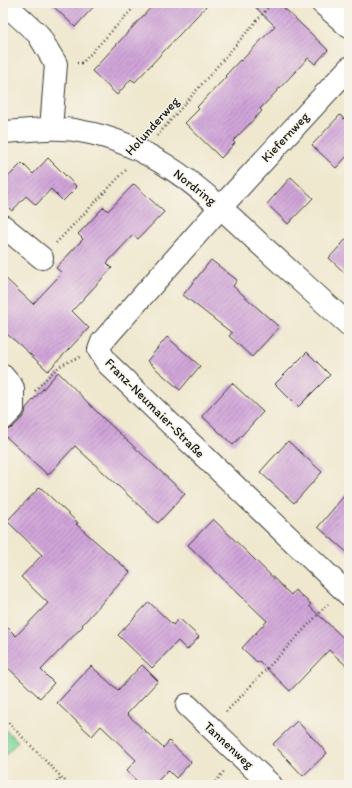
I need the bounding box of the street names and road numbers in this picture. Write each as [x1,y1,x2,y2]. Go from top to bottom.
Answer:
street label: Holunderweg [122,93,182,158]
street label: Kiefernweg [258,109,312,165]
street label: Nordring [171,166,220,209]
street label: Franz-Neumaier-Straße [102,355,208,461]
street label: Tannenweg [201,718,257,772]

